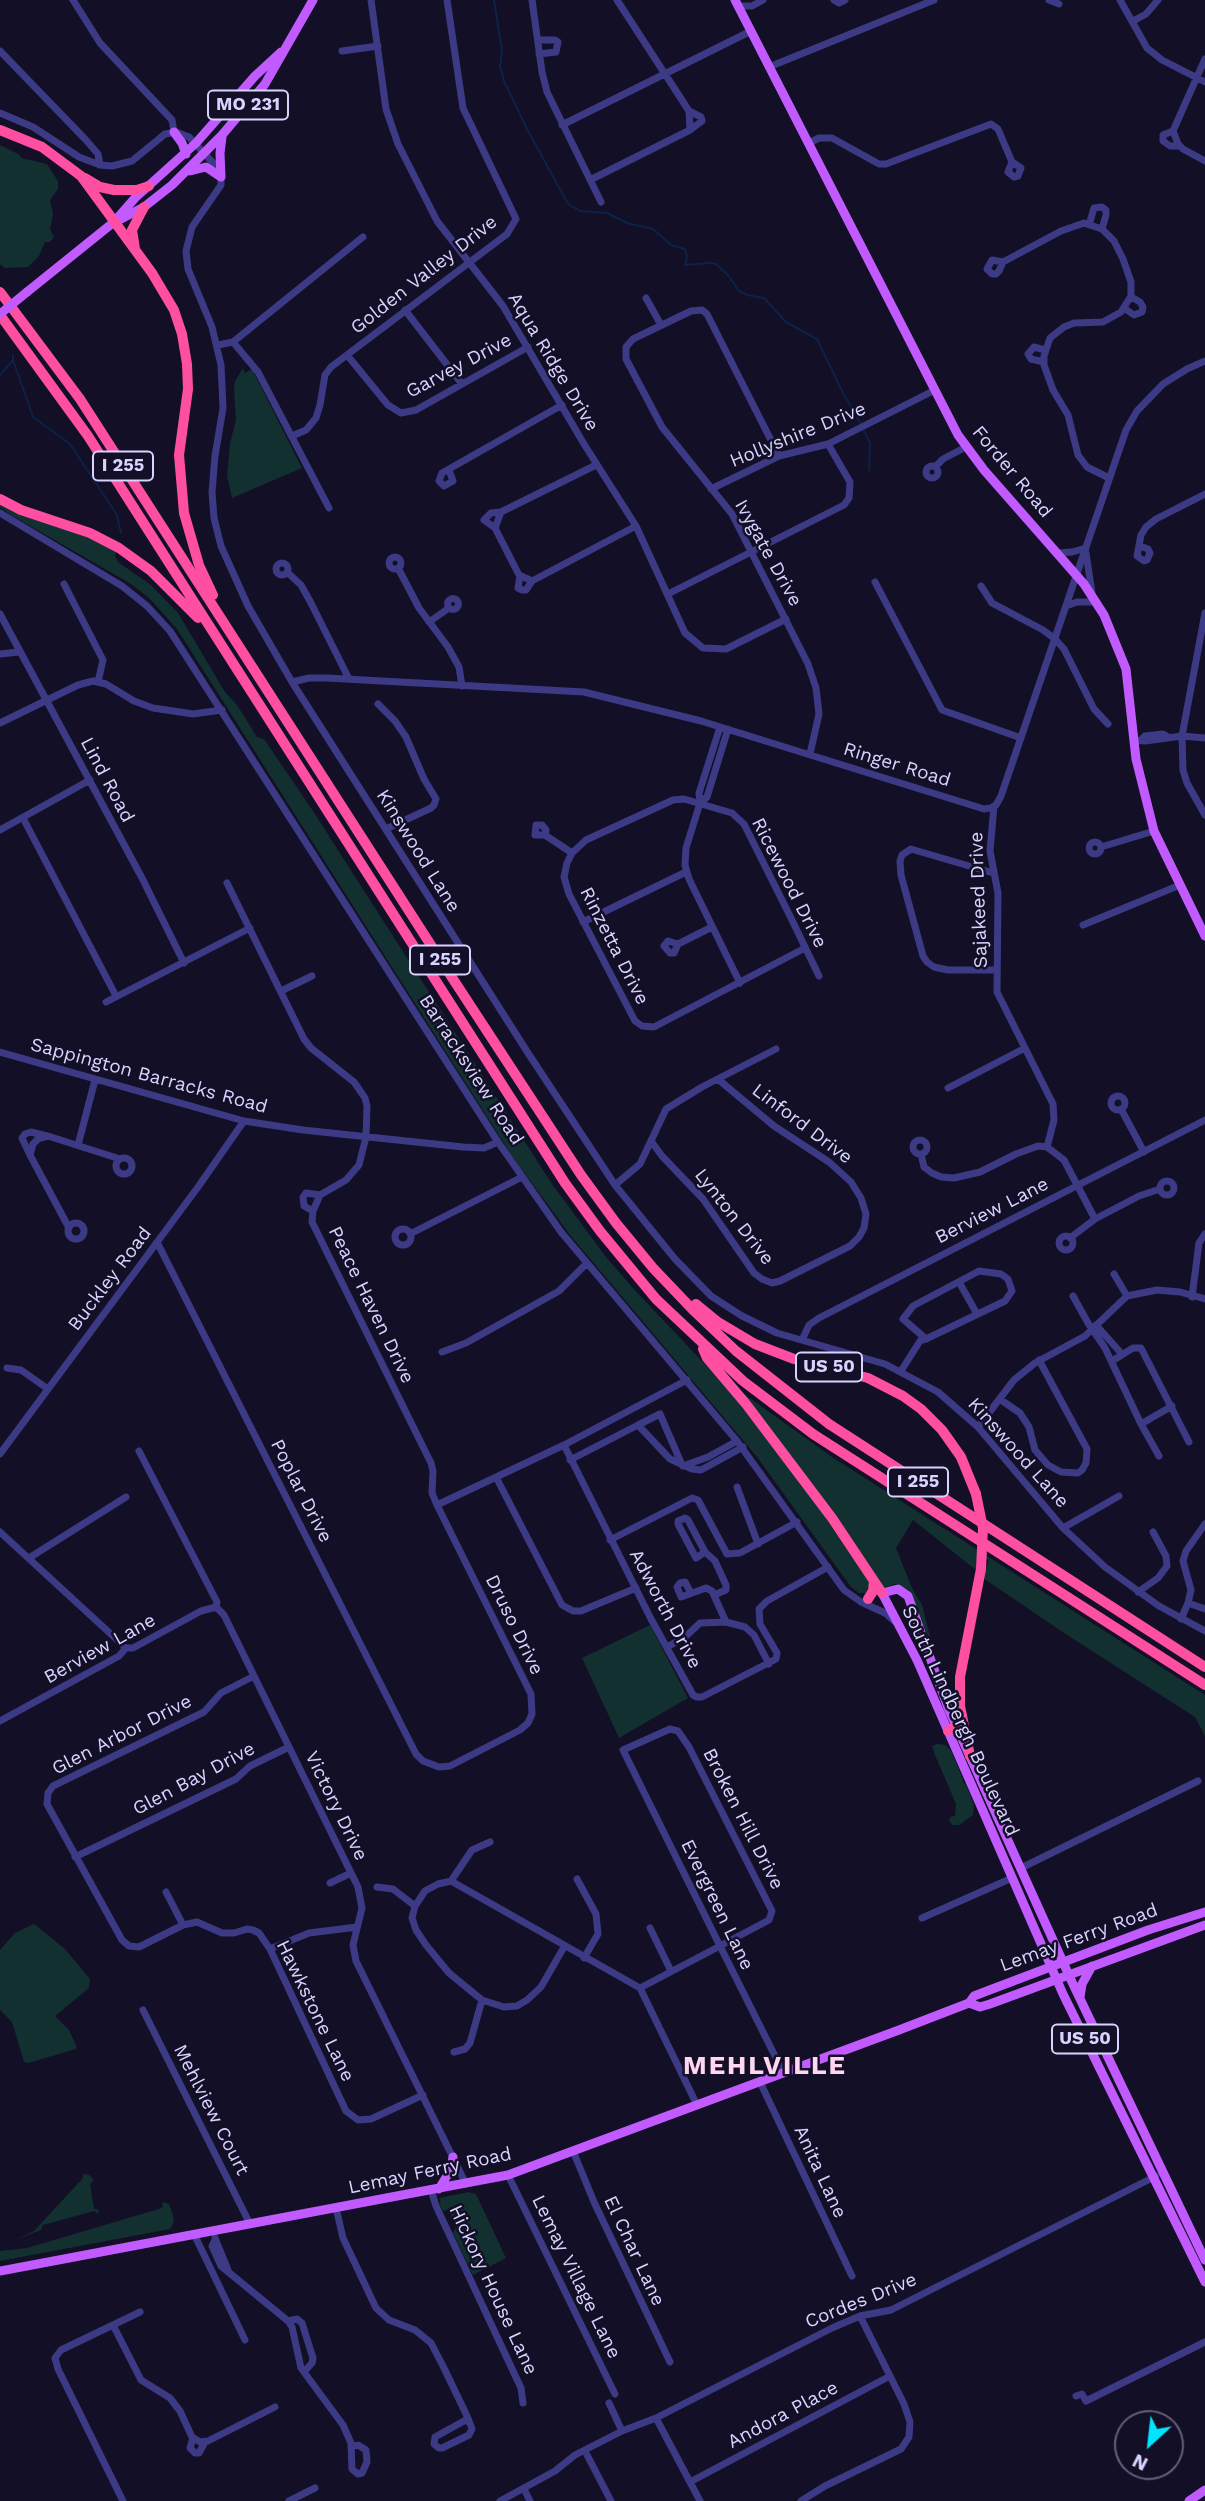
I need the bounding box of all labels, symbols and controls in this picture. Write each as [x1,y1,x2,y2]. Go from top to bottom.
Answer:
road number: MO 231 [208,90,288,120]
street label: Golden Valley Drive [346,211,502,339]
street label: Aqua Ridge Drive [503,289,603,435]
street label: Garvey Drive [402,329,516,403]
street label: Hollyshire Drive [727,397,869,473]
street label: Forder Road [967,421,1057,523]
road number: I 255 [93,452,153,480]
street label: Ivygate Drive [729,496,807,610]
street label: Lind Road [75,734,139,826]
street label: Ringer Road [841,738,953,792]
street label: Kinswood Lane [371,785,465,917]
street label: Ricewood Drive [746,814,832,952]
street label: Sajakeed Drive [965,831,993,969]
street label: Rinzetta Drive [575,883,653,1009]
road number: I 255 [410,945,470,974]
street label: Barracksview Road [414,991,528,1149]
street label: Sappington Barracks Road [28,1033,270,1119]
street label: Linford Drive [747,1079,857,1169]
street label: Lynton Drive [689,1164,779,1270]
street label: Berview Lane [932,1173,1052,1249]
street label: Buckley Road [63,1222,157,1336]
street label: Peace Haven Drive [323,1223,419,1387]
road number: US 50 [796,1352,862,1382]
street label: Kinswood Lane [963,1393,1073,1513]
street label: Poplar Drive [265,1436,337,1546]
road number: I 255 [888,1468,948,1497]
street label: Adworth Drive [624,1545,706,1673]
street label: Druso Drive [480,1571,548,1679]
street label: South Lindbergh Boulevard [896,1602,1024,1840]
street label: Berview Lane [40,1609,160,1689]
street label: Glen Arbor Drive [48,1690,196,1780]
street label: Glen Bay Drive [129,1737,259,1821]
street label: Broken Hill Drive [698,1745,788,1893]
street label: Victory Drive [300,1748,372,1864]
street label: Evergreen Lane [676,1836,758,1974]
street label: Lemay Ferry Road [997,1899,1161,1977]
street label: Hawkstone Lane [271,1937,359,2085]
road number: US 50 [1052,2024,1118,2054]
street label: Mehlview Court [168,2041,254,2179]
district label: MEHLVILLE [684,2050,846,2082]
street label: Anita Lane [789,2122,851,2222]
street label: Lemay Ferry Road [346,2143,514,2199]
street label: Lemay Village Lane [527,2192,625,2362]
street label: El Char Lane [599,2192,669,2310]
street label: Hickory House Lane [444,2201,542,2379]
street label: Cordes Drive [802,2268,920,2334]
street label: Andora Place [724,2376,842,2454]
north arrow [1114,2410,1184,2480]
text: N [1129,2449,1152,2476]

